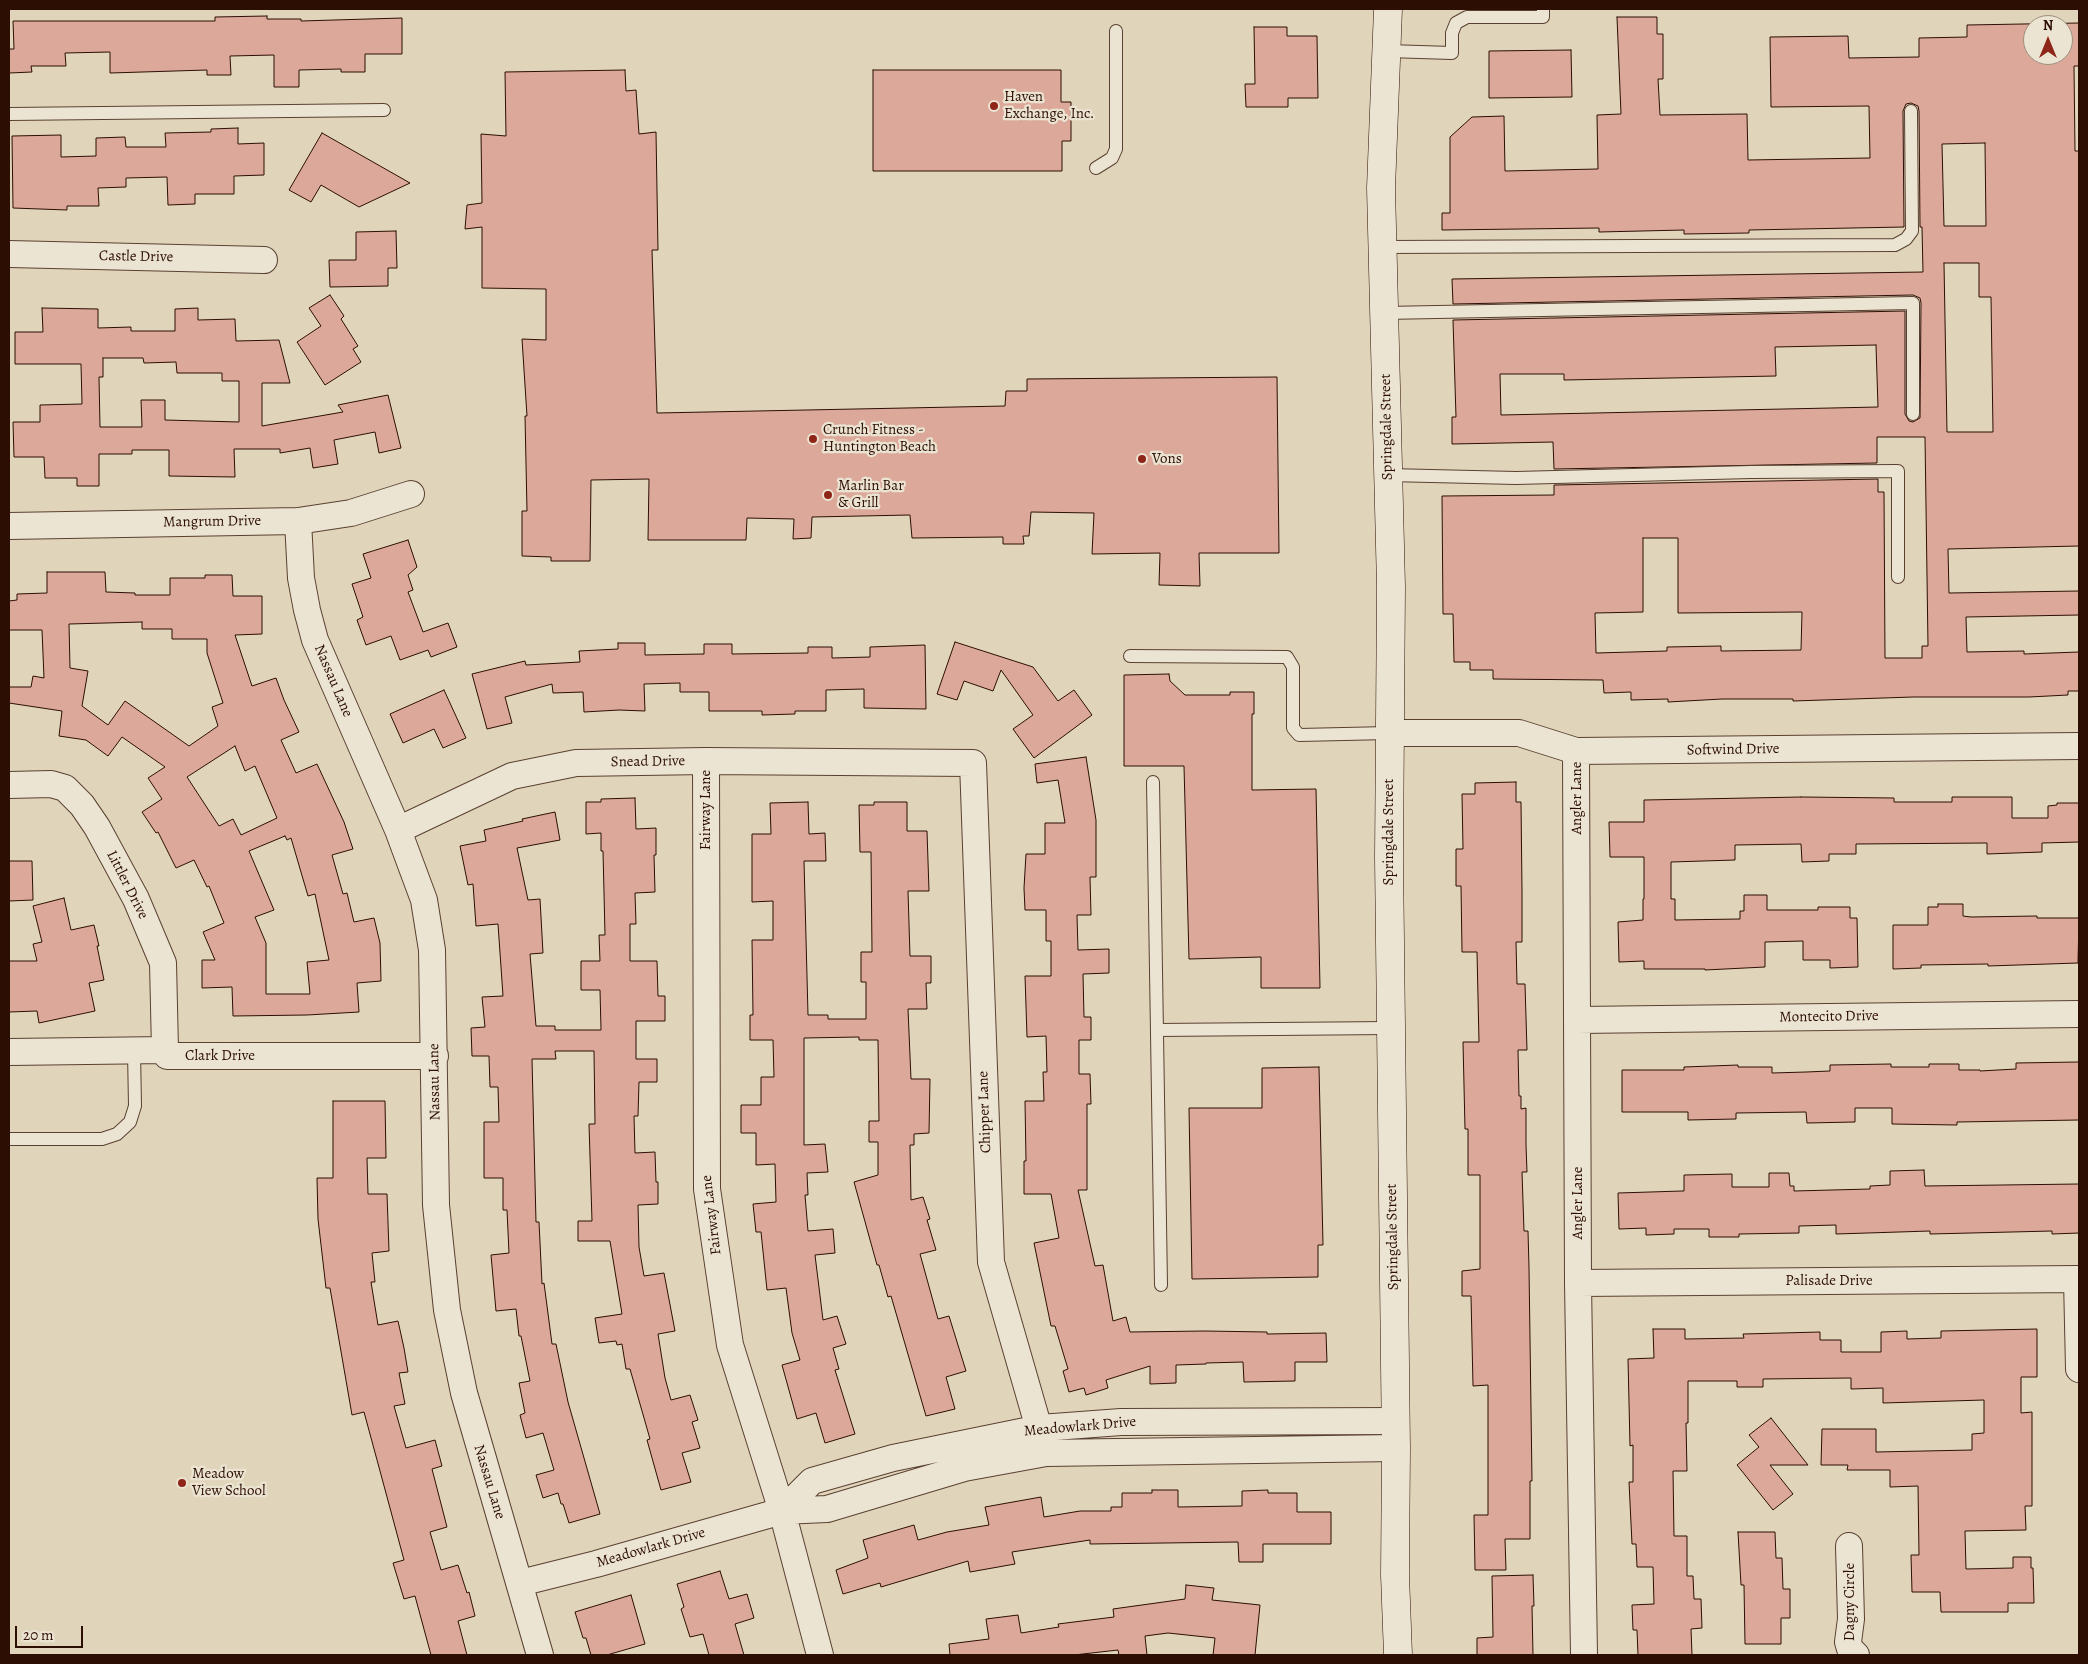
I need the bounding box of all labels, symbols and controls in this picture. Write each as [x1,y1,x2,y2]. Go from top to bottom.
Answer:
north arrow [2023,15,2073,65]
text: N [2043,16,2053,35]
place label: Haven Exchange, Inc. [1004,88,1094,123]
marker: Haven Exchange, Inc. [988,100,1000,112]
street label: Castle Drive [99,247,173,267]
street label: Springdale Street [1377,373,1397,481]
place label: Crunch Fitness - Huntington Beach [823,421,936,456]
marker: Crunch Fitness - Huntington Beach [807,433,819,445]
place label: Vons [1152,450,1182,468]
marker: Vons [1136,453,1148,465]
place label: Marlin Bar & Grill [838,477,904,512]
marker: Marlin Bar & Grill [822,489,834,501]
street label: Mangrum Drive [163,512,261,532]
street label: Nassau Lane [310,642,356,720]
street label: Softwind Drive [1687,740,1779,760]
street label: Snead Drive [611,752,685,772]
street label: Angler Lane [1568,762,1586,834]
street label: Fairway Lane [697,770,715,850]
street label: Springdale Street [1380,779,1398,885]
street label: Littler Drive [102,848,152,922]
street label: Montecito Drive [1779,1007,1879,1027]
street label: Nassau Lane [425,1043,445,1121]
street label: Clark Drive [185,1047,255,1065]
street label: Chipper Lane [975,1070,995,1154]
street label: Angler Lane [1569,1167,1587,1239]
street label: Fairway Lane [698,1174,726,1256]
street label: Springdale Street [1383,1183,1403,1291]
street label: Palisade Drive [1785,1272,1873,1290]
street label: Meadowlark Drive [1023,1413,1137,1441]
street label: Nassau Lane [469,1442,509,1522]
place label: Meadow View School [192,1465,266,1500]
marker: Meadow View School [176,1477,188,1489]
street label: Meadowlark Drive [594,1524,708,1572]
street label: Dagny Circle [1841,1563,1859,1641]
scale bar [18,1616,85,1648]
text: 20 m [23,1625,54,1645]

